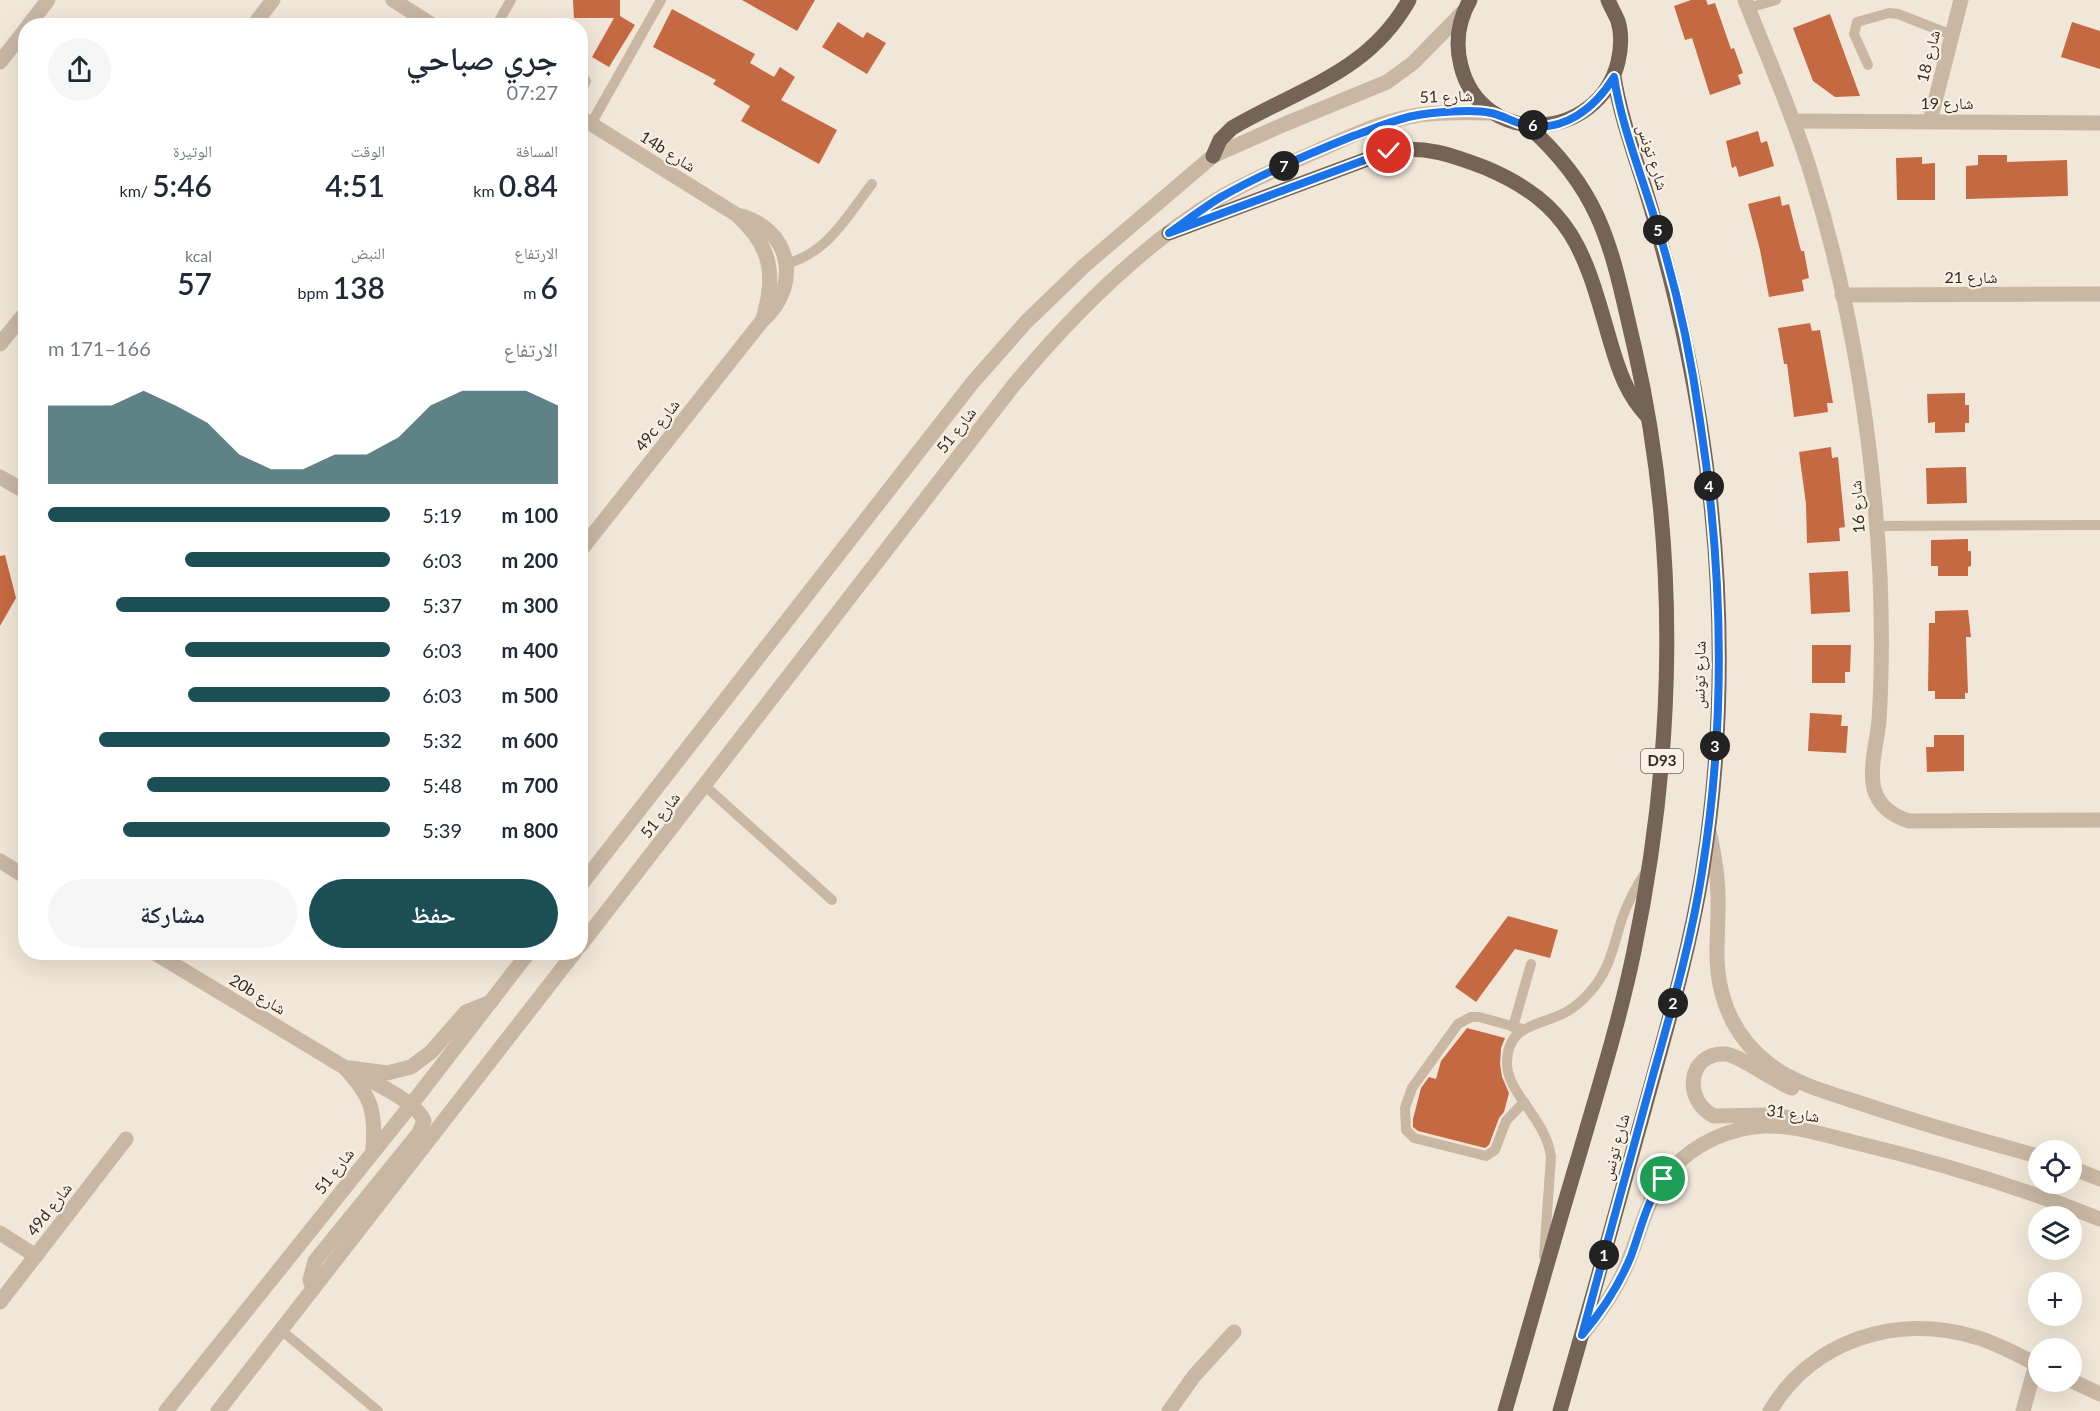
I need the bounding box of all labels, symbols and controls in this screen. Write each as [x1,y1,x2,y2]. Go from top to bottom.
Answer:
street label: شارع 18 [1912,28,1945,84]
text: جري صباحي [406,37,558,77]
button: share [48,38,111,101]
text: 07:27 [507,80,558,104]
street label: شارع 51 [1419,85,1473,108]
street label: شارع 19 [1920,93,1974,114]
pin: 6 [1518,110,1548,140]
text: 6 [1528,115,1538,134]
street label: شارع تونس [1632,121,1673,193]
pin [1363,125,1414,176]
street label: 14b شارع [636,126,700,177]
icon: check [1372,134,1405,167]
text: الوتيرة [173,141,212,160]
text: الوقت [351,141,385,160]
text: المسافة [516,141,558,160]
pin: 7 [1269,151,1299,181]
text: 7 [1279,156,1289,175]
text: 5:46 [152,167,212,203]
text: 4:51 [325,167,385,203]
text: 0.84 [499,167,558,203]
text: /km [120,181,152,200]
text: km [473,181,499,200]
pin: 5 [1643,215,1673,245]
text: 5 [1653,220,1663,239]
text: النبض [351,243,385,262]
text: الارتفاع [514,243,558,262]
text: kcal [185,246,212,265]
text: 57 [177,265,212,301]
street label: شارع 21 [1944,267,1998,288]
text: 138 [333,269,385,305]
text: 6 [541,269,558,305]
text: bpm [298,283,333,302]
text: m [523,283,541,302]
text: 166–171 m [48,336,151,360]
text: الارتفاع [503,337,558,361]
street label: 49c شارع [630,395,684,456]
street label: شارع 51 [932,403,981,458]
pin: 4 [1694,471,1724,501]
text: 4 [1704,476,1714,495]
street label: شارع 16 [1845,480,1870,534]
text: 5:19 [422,503,462,527]
text: 100 m [502,503,558,527]
text: 6:03 [422,548,462,572]
text: 200 m [502,548,558,572]
text: 5:37 [422,593,462,617]
text: 300 m [502,593,558,617]
text: 6:03 [422,638,462,662]
text: 400 m [502,638,558,662]
street label: شارع تونس [1688,641,1711,709]
text: 6:03 [422,683,462,707]
text: 500 m [502,683,558,707]
text: 5:32 [422,728,462,752]
text: 600 m [502,728,558,752]
pin: 3 [1700,731,1730,761]
text: 3 [1710,736,1720,755]
road number: D93 [1641,749,1683,773]
text: 5:48 [422,773,462,797]
text: 700 m [502,773,558,797]
street label: شارع 51 [636,788,685,843]
text: 5:39 [422,818,462,842]
text: 800 m [502,818,558,842]
button: مشاركة [48,879,297,948]
button: حفظ [309,879,558,948]
street label: 20b شارع [226,969,290,1019]
pin: 2 [1658,988,1688,1018]
text: 2 [1668,993,1678,1012]
street label: شارع 31 [1765,1100,1821,1127]
street label: شارع تونس [1597,1111,1634,1183]
map controls [2028,1140,2082,1392]
button: locate [2028,1140,2082,1194]
street label: شارع 51 [310,1144,359,1199]
pin [1637,1153,1688,1204]
icon: arrive [1646,1162,1679,1195]
street label: 49d شارع [22,1178,77,1240]
button: layers [2028,1206,2082,1260]
pin: 1 [1589,1240,1619,1270]
text: 1 [1599,1245,1609,1264]
button: + [2028,1272,2082,1326]
button: − [2028,1338,2082,1392]

